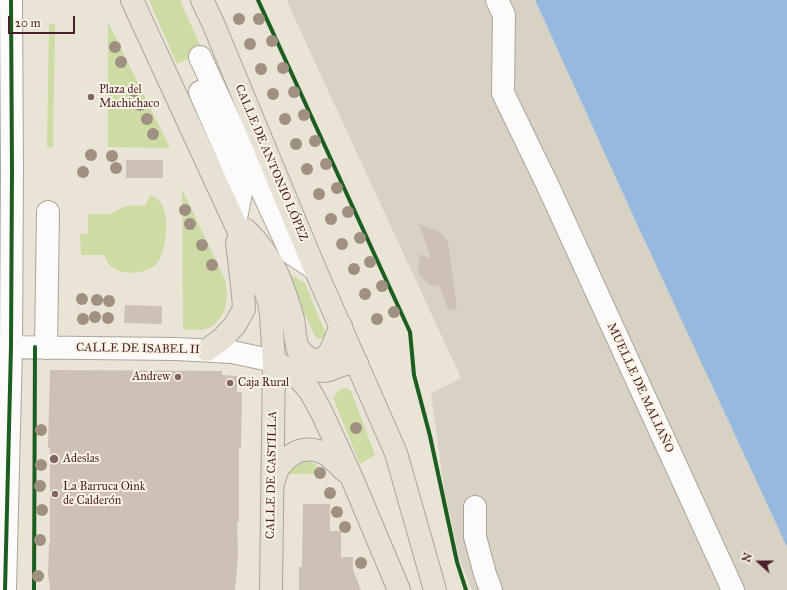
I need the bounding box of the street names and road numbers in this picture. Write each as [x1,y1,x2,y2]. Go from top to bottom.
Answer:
street label: CALLE DE ANTONIO LÓPEZ [231,82,311,244]
street label: MUELLE DE MALIAÑO [604,321,676,455]
street label: CALLE DE ISABEL II [76,341,200,357]
street label: CALLE DE CASTILLA [264,411,280,539]

